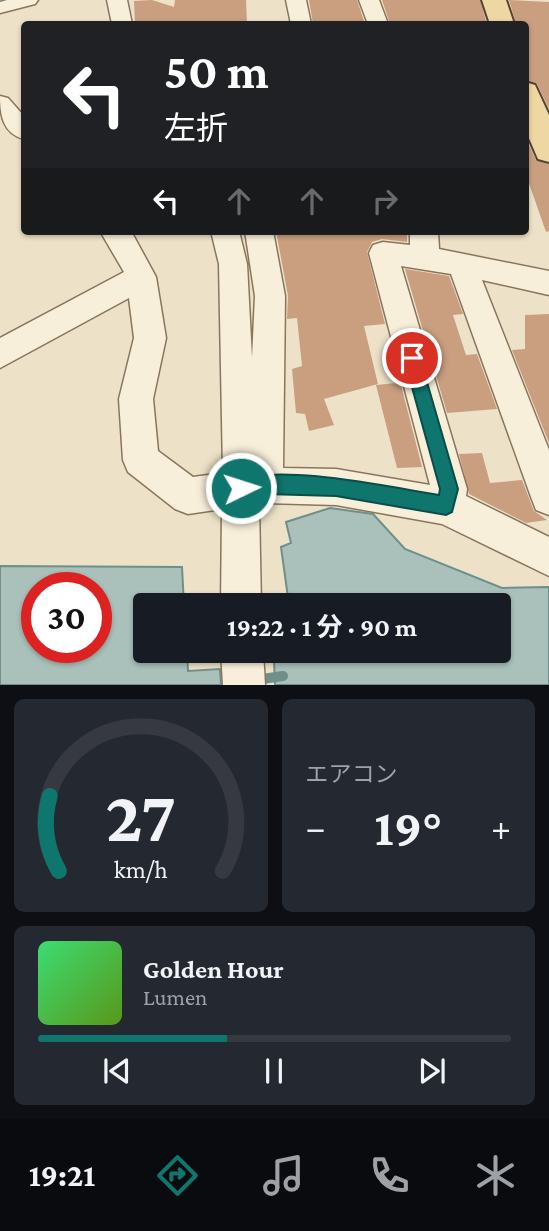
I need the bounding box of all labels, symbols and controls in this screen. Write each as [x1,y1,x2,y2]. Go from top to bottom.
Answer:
text: 50 m [164,44,269,99]
icon: left [49,49,140,140]
text: 左折 [164,110,228,146]
icon: left [147,182,185,220]
icon: ahead [220,182,258,220]
icon: ahead [293,182,331,220]
icon: right [366,182,404,220]
pin [382,328,442,388]
icon: arrive [393,339,431,377]
position arrow [204,451,278,525]
speed limit sign: 30 [21,572,112,663]
text: 19:22 · 1 分 · 90 m [227,613,417,642]
text: エアコン [306,761,398,787]
text: 27 [105,777,176,858]
text: 19° [374,798,442,856]
text: − [306,806,326,848]
text: + [491,806,511,848]
text: km/h [114,856,168,883]
text: Golden Hour [143,955,284,984]
text: Lumen [143,984,207,1010]
icon: previous [98,1052,136,1090]
icon: pause [255,1052,293,1090]
icon: next [413,1052,451,1090]
icon: directions [153,1151,202,1200]
icon: music [259,1151,308,1200]
icon: phone [365,1151,414,1200]
icon: climate [471,1151,520,1200]
text: 19:21 [29,1157,95,1193]

